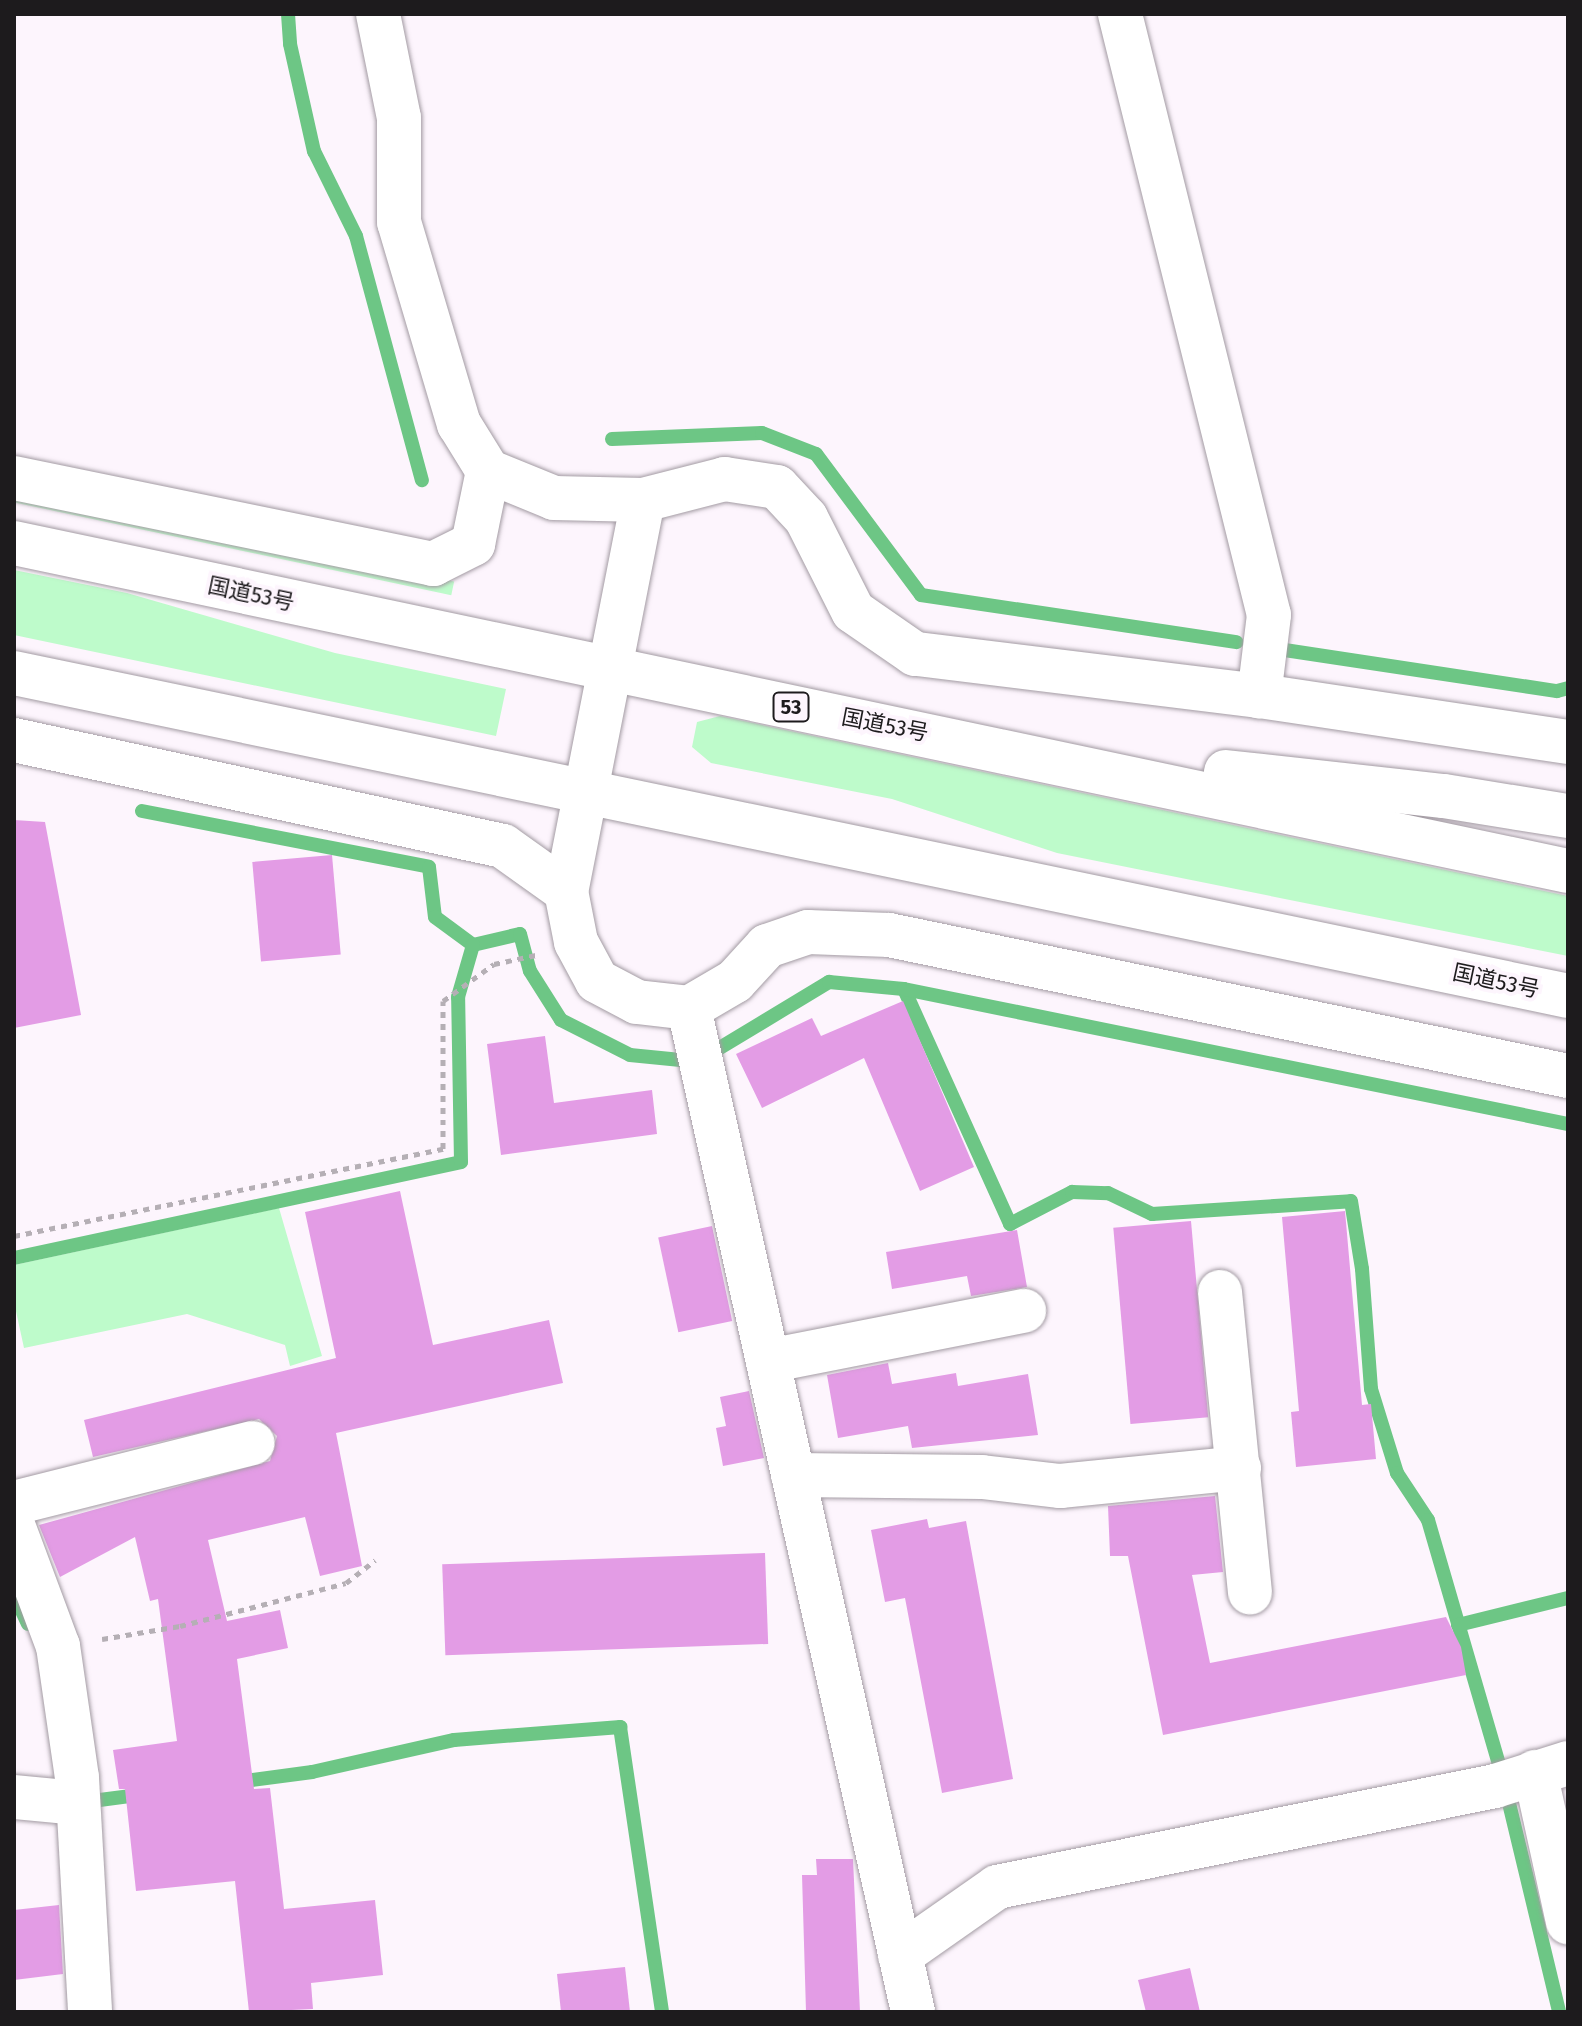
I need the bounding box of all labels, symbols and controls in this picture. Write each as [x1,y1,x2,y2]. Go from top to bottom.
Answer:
street label: 国道53号 [205,572,297,616]
road number: 53 [771,691,811,723]
street label: 国道53号 [839,704,931,746]
street label: 国道53号 [1450,959,1542,1003]

